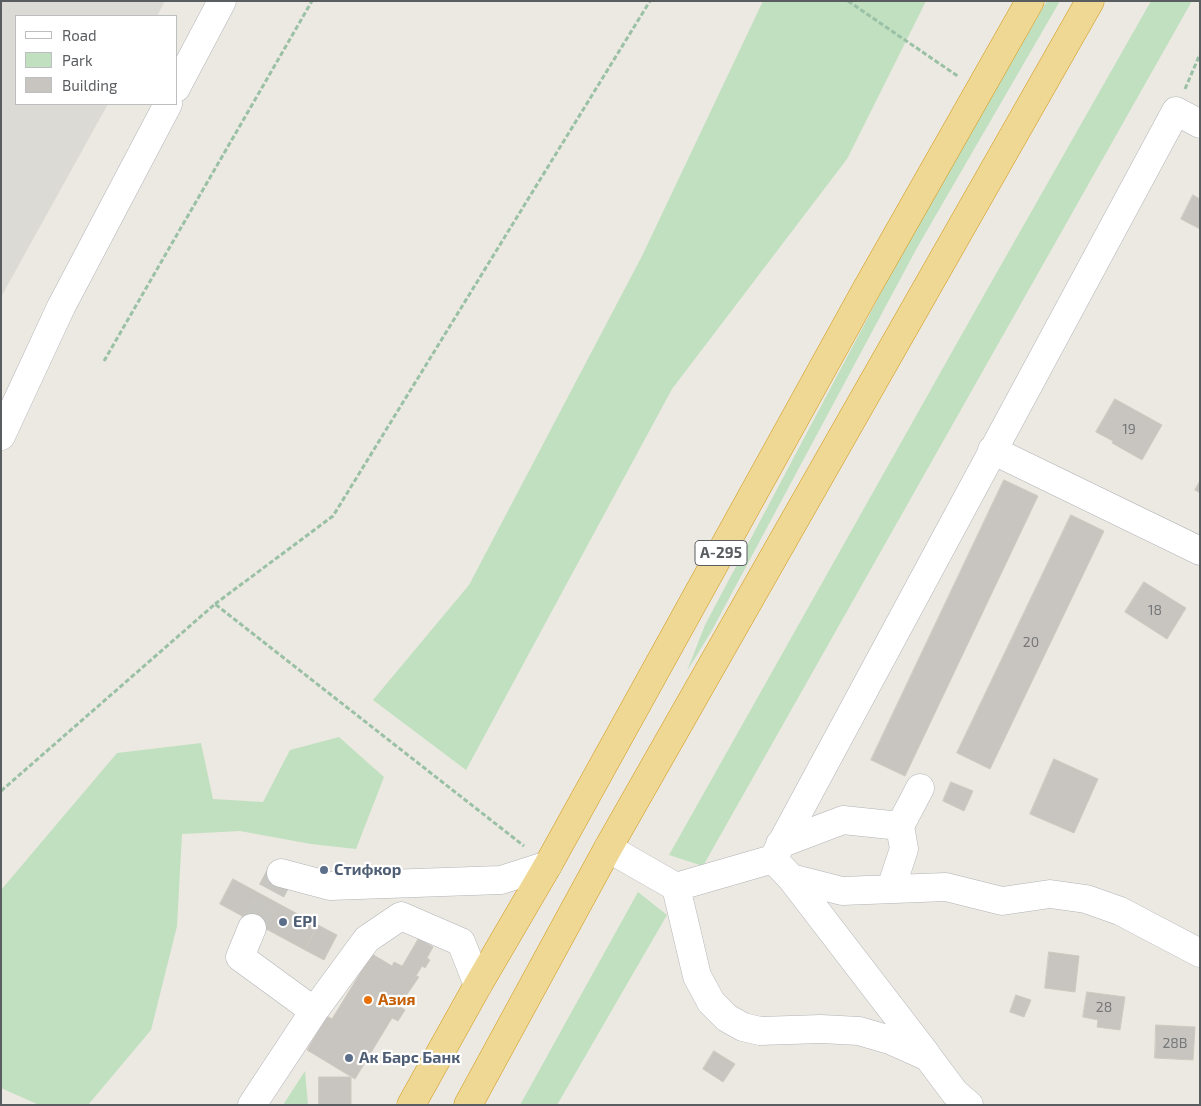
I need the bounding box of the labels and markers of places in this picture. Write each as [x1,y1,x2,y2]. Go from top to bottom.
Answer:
place label: Стифкор [334,860,401,880]
marker: Стифкор [318,864,330,876]
place label: EPI [293,912,317,932]
marker: EPI [277,916,289,928]
place label: Азия [378,990,416,1010]
marker: Азия [362,994,374,1006]
place label: Ак Барс Банк [359,1048,460,1068]
marker: Ак Барс Банк [343,1052,355,1064]

